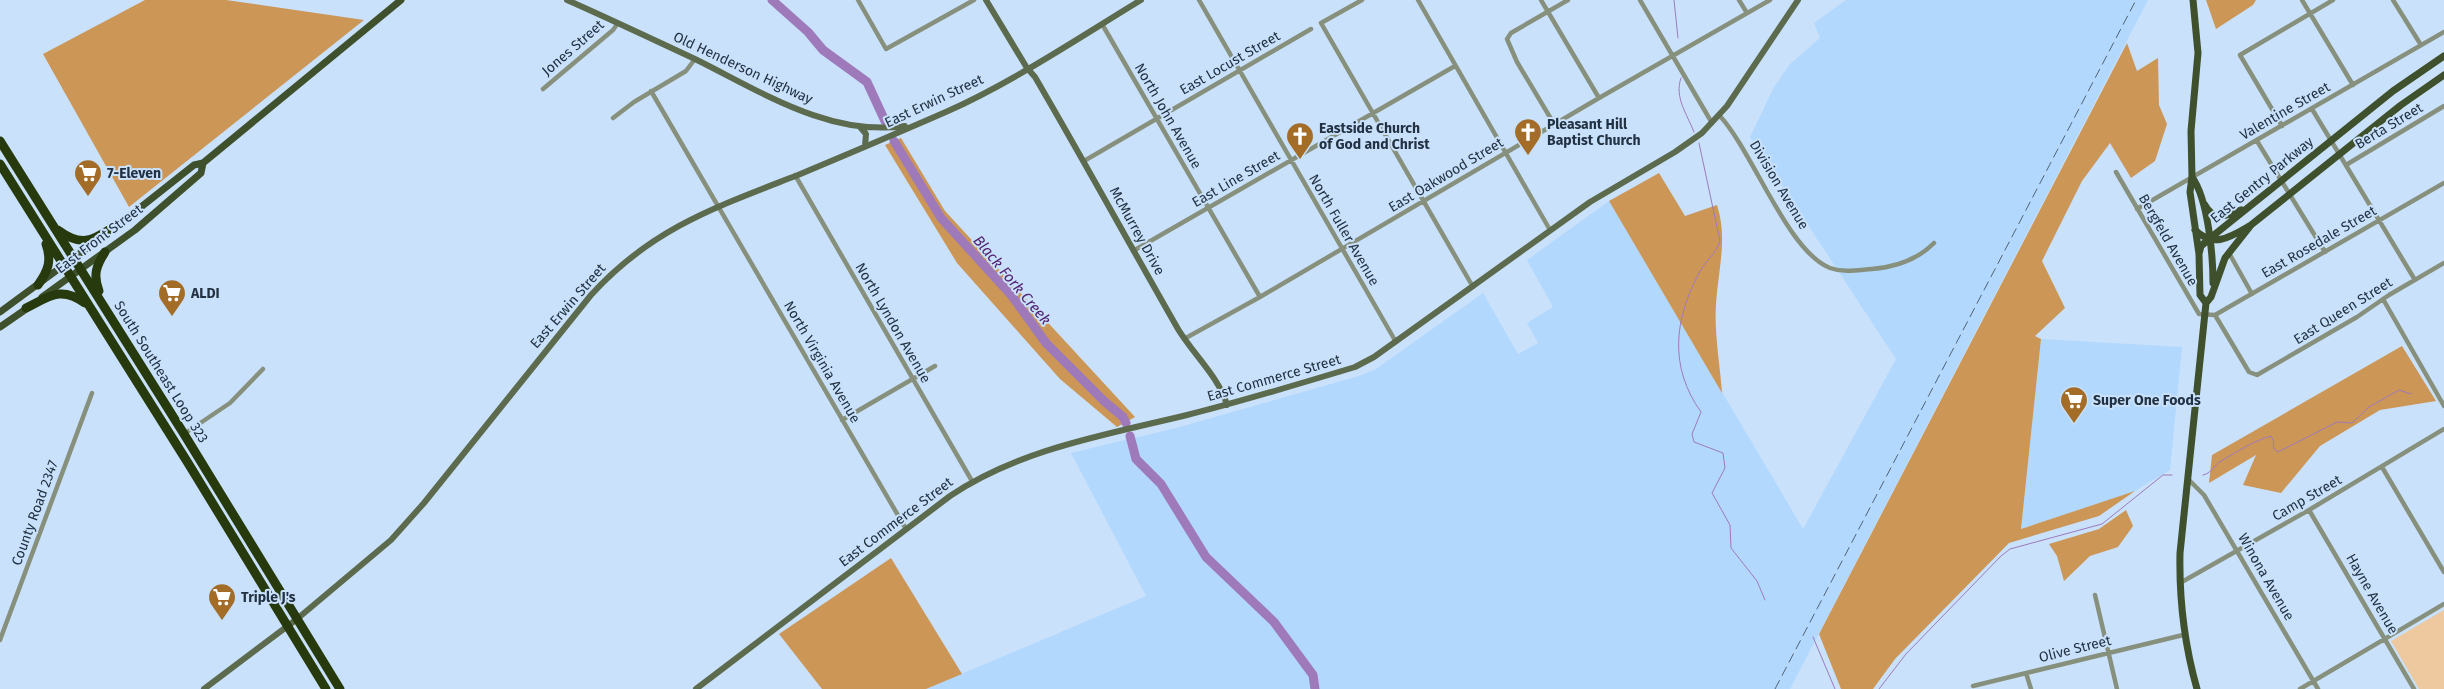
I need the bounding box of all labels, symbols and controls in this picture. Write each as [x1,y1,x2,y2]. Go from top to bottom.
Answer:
street label: Jones Street [539,16,608,80]
street label: East Locust Street [1177,27,1284,99]
street label: Old Henderson Highway [670,28,816,108]
street label: North John Avenue [1131,60,1205,172]
street label: East Erwin Street [882,70,987,131]
street label: Valentine Street [2237,78,2334,144]
street label: Berta Street [2352,99,2427,153]
place label: Pleasant Hill Baptist Church [1547,116,1640,149]
church icon: Pleasant Hill Baptist Church [1513,117,1543,156]
place label: Eastside Church of God and Christ [1319,120,1430,153]
church icon: Eastside Church of God and Christ [1285,121,1315,160]
street label: East Gentry Parkway [2207,133,2317,227]
street label: East Oakwood Street [1386,134,1507,216]
street label: Division Avenue [1746,137,1812,233]
street label: East Line Street [1189,147,1284,211]
supermarket icon: 7-Eleven [73,158,103,197]
place label: 7-Eleven [107,165,161,182]
street label: North Fuller Avenue [1305,171,1383,289]
street label: McMurrey Drive [1106,184,1168,278]
street label: Bergfeld Avenue [2135,191,2201,289]
street label: East Front Street [52,200,147,277]
street label: East Rosedale Street [2258,202,2380,282]
water label: Black Fork Creek [969,232,1055,328]
street label: East Erwin Street [527,259,610,352]
street label: North Lyndon Avenue [852,260,934,386]
street label: East Queen Street [2291,273,2396,348]
supermarket icon: ALDI [157,278,187,317]
place label: ALDI [190,285,220,302]
street label: South Southeast Loop 323 [110,298,212,446]
street label: North Virginia Avenue [780,298,864,426]
street label: East Commerce Street [1205,351,1344,405]
supermarket icon: Super One Foods [2059,385,2089,424]
place label: Super One Foods [2093,392,2201,409]
street label: County Road 2347 [8,458,62,568]
street label: Camp Street [2269,471,2346,525]
street label: East Commerce Street [836,473,957,570]
street label: Winona Avenue [2234,530,2298,624]
street label: Hayne Avenue [2342,551,2402,637]
supermarket icon: Triple J's [207,582,237,621]
place label: Triple J's [241,589,296,606]
street label: Olive Street [2037,632,2114,666]

